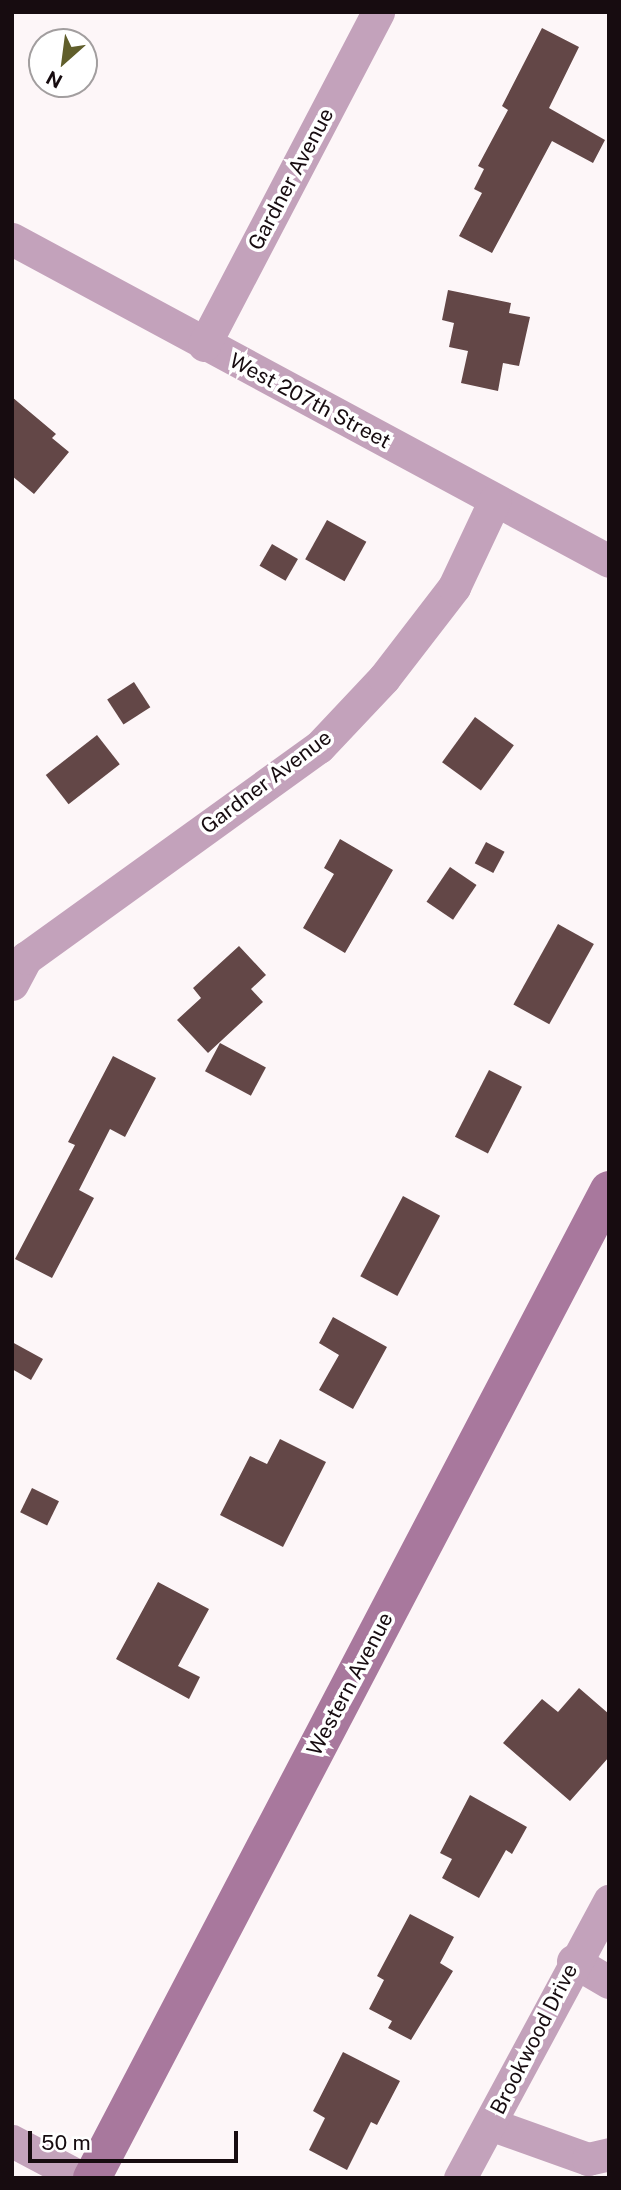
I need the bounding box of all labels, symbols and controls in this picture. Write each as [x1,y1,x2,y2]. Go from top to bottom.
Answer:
north arrow [28,28,98,98]
text: N [42,67,66,93]
street label: Gardner Avenue [243,104,339,254]
street label: West 207th Street [225,348,395,454]
street label: Gardner Avenue [196,725,336,839]
street label: Western Avenue [302,1608,398,1760]
street label: Brookwood Drive [485,1959,583,2119]
scale bar [32,2116,242,2160]
text: 50 m [41,2130,91,2155]

